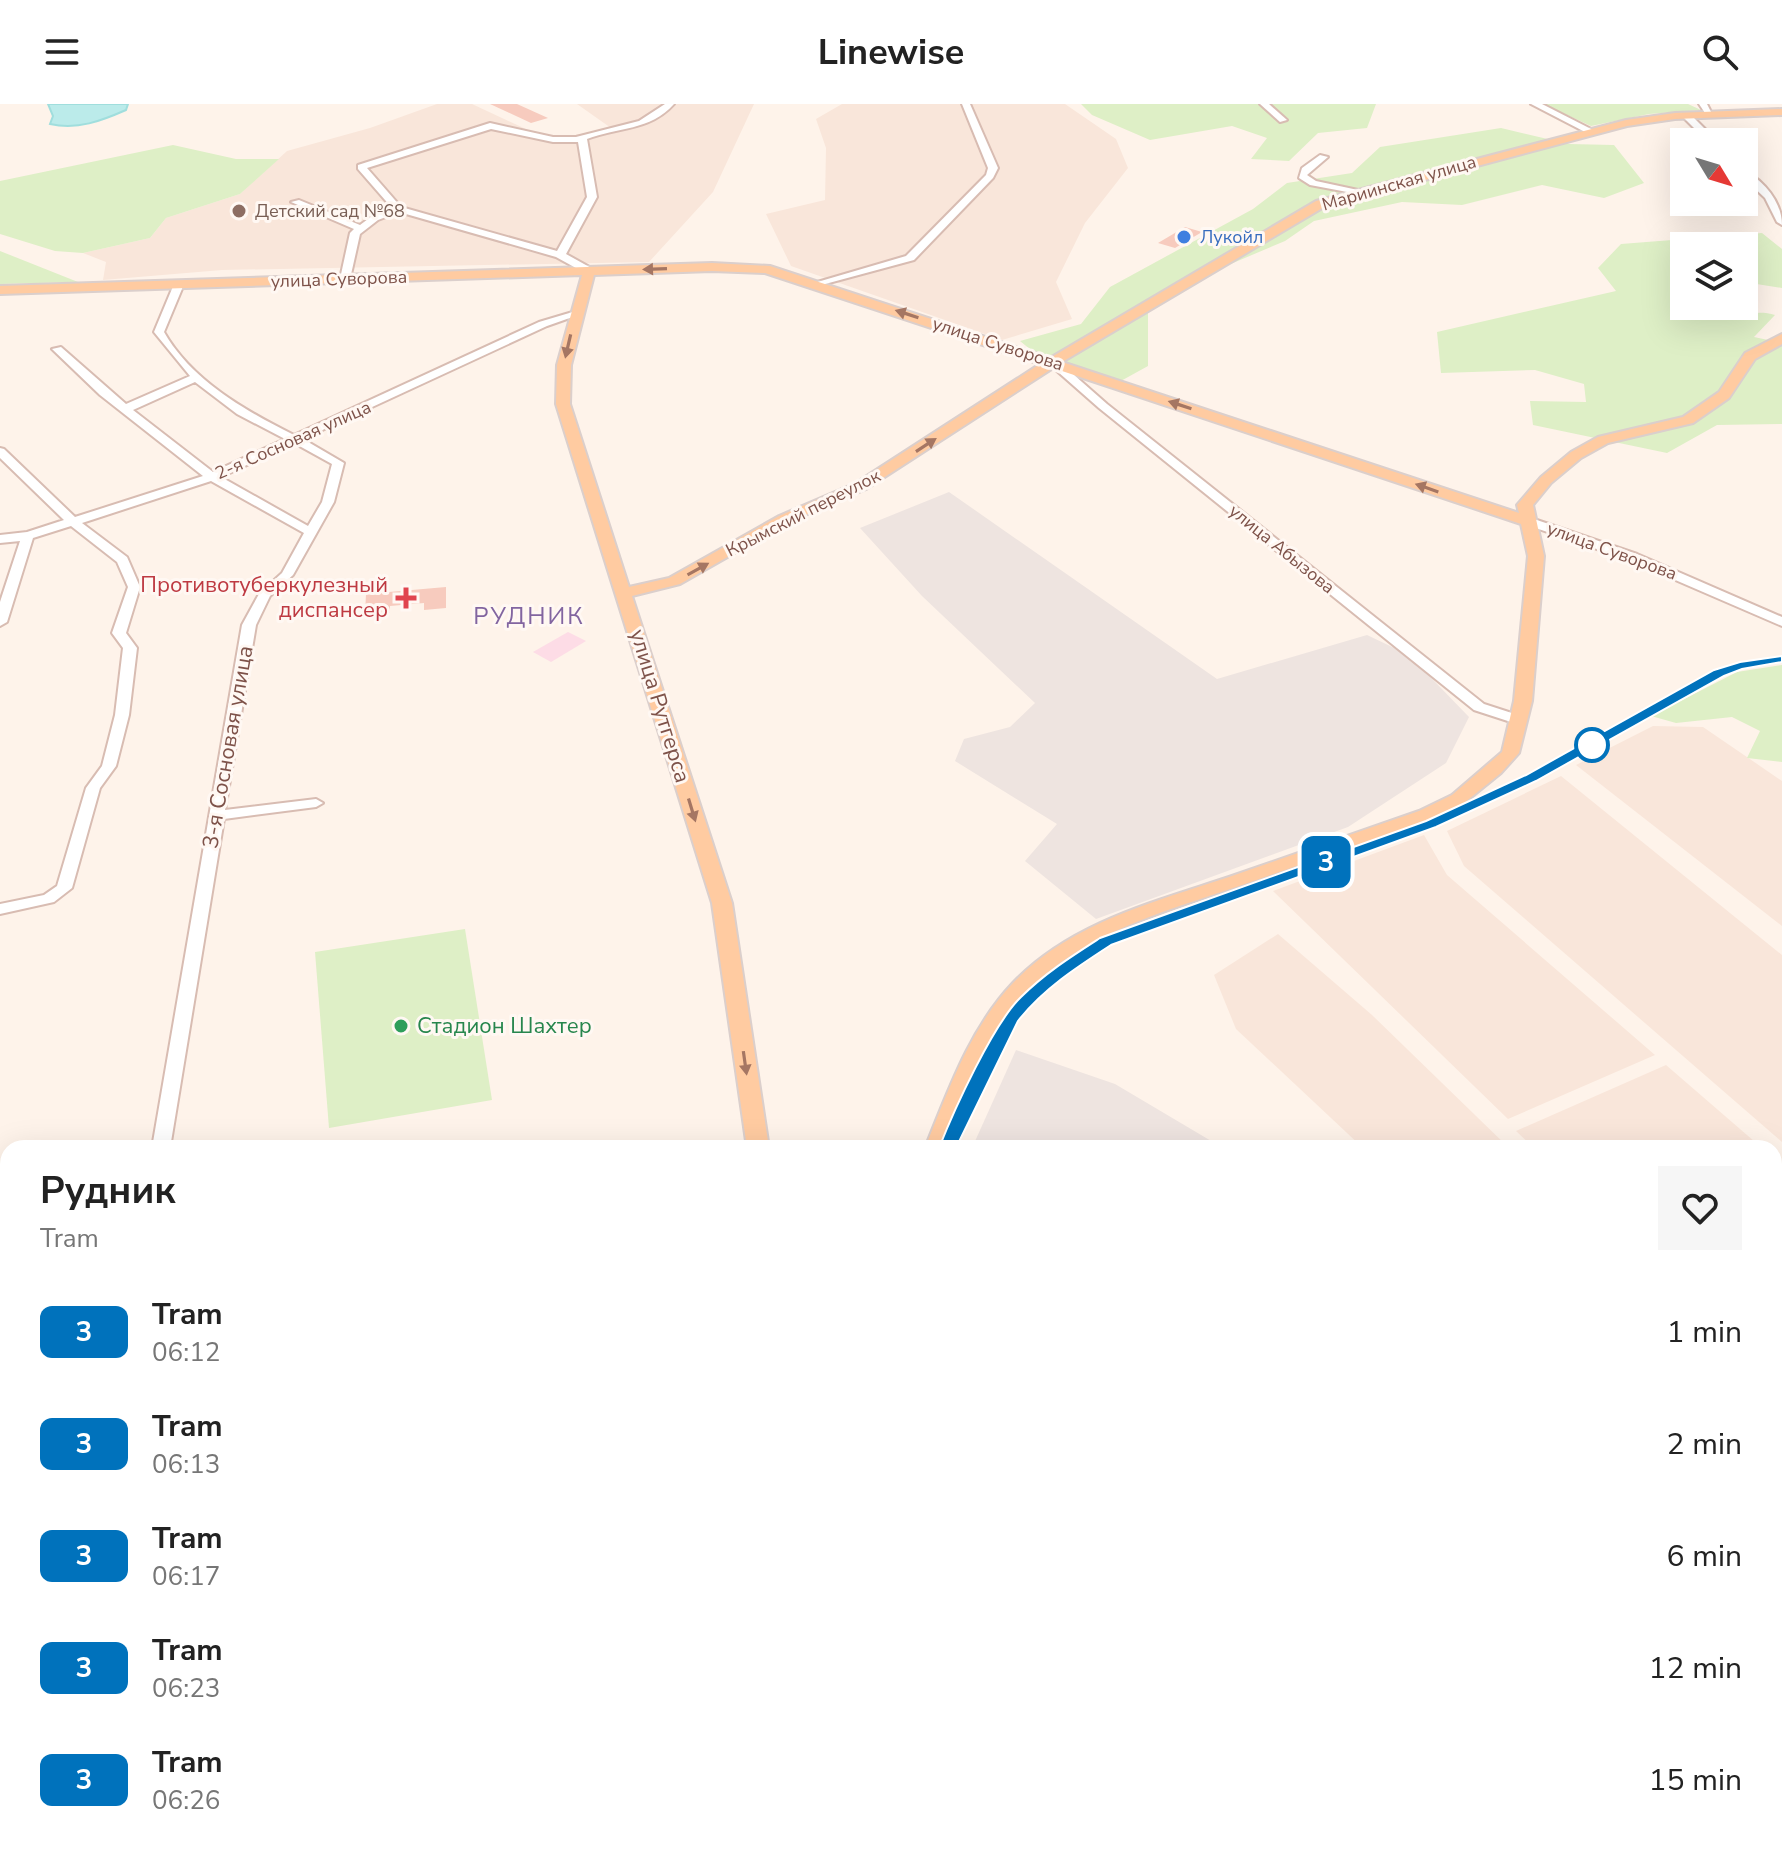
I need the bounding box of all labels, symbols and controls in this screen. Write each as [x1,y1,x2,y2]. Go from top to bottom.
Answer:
text: Linewise [818,28,964,77]
icon: menu [40,30,84,74]
icon: search [1698,30,1742,74]
north arrow [1670,128,1758,216]
map controls [1670,128,1758,320]
street label: Мариинская улица [1319,149,1479,217]
place label: Детский сад №68 [255,199,405,223]
marker: Детский сад №68 [230,202,248,220]
place label: Лукойл [1200,225,1263,249]
marker: Лукойл [1175,228,1193,246]
button: layers [1670,232,1758,320]
one-way arrow [642,262,667,275]
street label: улица Суворова [270,265,408,293]
one-way arrow [895,308,919,320]
street label: улица Суворова [929,311,1067,377]
one-way arrow [562,334,574,359]
street label: 2-я Сосновая улица [211,395,375,485]
one-way arrow [1168,399,1192,411]
one-way arrow [915,438,936,453]
street label: Крымский переулок [722,463,885,562]
one-way arrow [1415,481,1439,493]
street label: улица Абызова [1224,499,1340,599]
street label: улица Суворова [1544,516,1680,586]
one-way arrow [686,562,709,576]
place label: Противотуберкулезный диспансер [140,570,388,625]
marker: Противотуберкулезный диспансер [395,587,417,609]
district label: РУДНИК [473,600,585,632]
street label: улица Рутгерса [622,626,698,786]
street label: 3-я Сосновая улица [195,643,261,851]
unlabelled marker [1575,728,1609,762]
one-way arrow [686,798,699,822]
line badge: 3 [1300,836,1352,888]
text: 3 [1318,843,1334,881]
place label: Стадион Шахтер [417,1011,592,1041]
marker: Стадион Шахтер [392,1017,410,1035]
one-way arrow [739,1051,752,1076]
text: Рудник [40,1165,176,1216]
button: heart [1658,1166,1742,1250]
text: Tram [40,1221,99,1256]
text: Tram [152,1294,223,1335]
text: 1 min [1667,1312,1742,1353]
text: 3 [76,1313,92,1351]
text: 06:12 [152,1335,220,1370]
text: Tram [152,1406,223,1447]
text: 2 min [1667,1424,1742,1465]
text: 3 [76,1425,92,1463]
text: 06:13 [152,1447,220,1482]
text: Tram [152,1518,223,1559]
text: 6 min [1667,1536,1742,1577]
text: 3 [76,1537,92,1575]
text: 06:17 [152,1559,220,1594]
text: Tram [152,1630,223,1671]
text: 12 min [1649,1648,1742,1689]
text: 3 [76,1649,92,1687]
text: 06:23 [152,1671,220,1706]
text: Tram [152,1742,223,1783]
text: 15 min [1649,1760,1742,1801]
text: 3 [76,1761,92,1799]
text: 06:26 [152,1783,220,1818]

